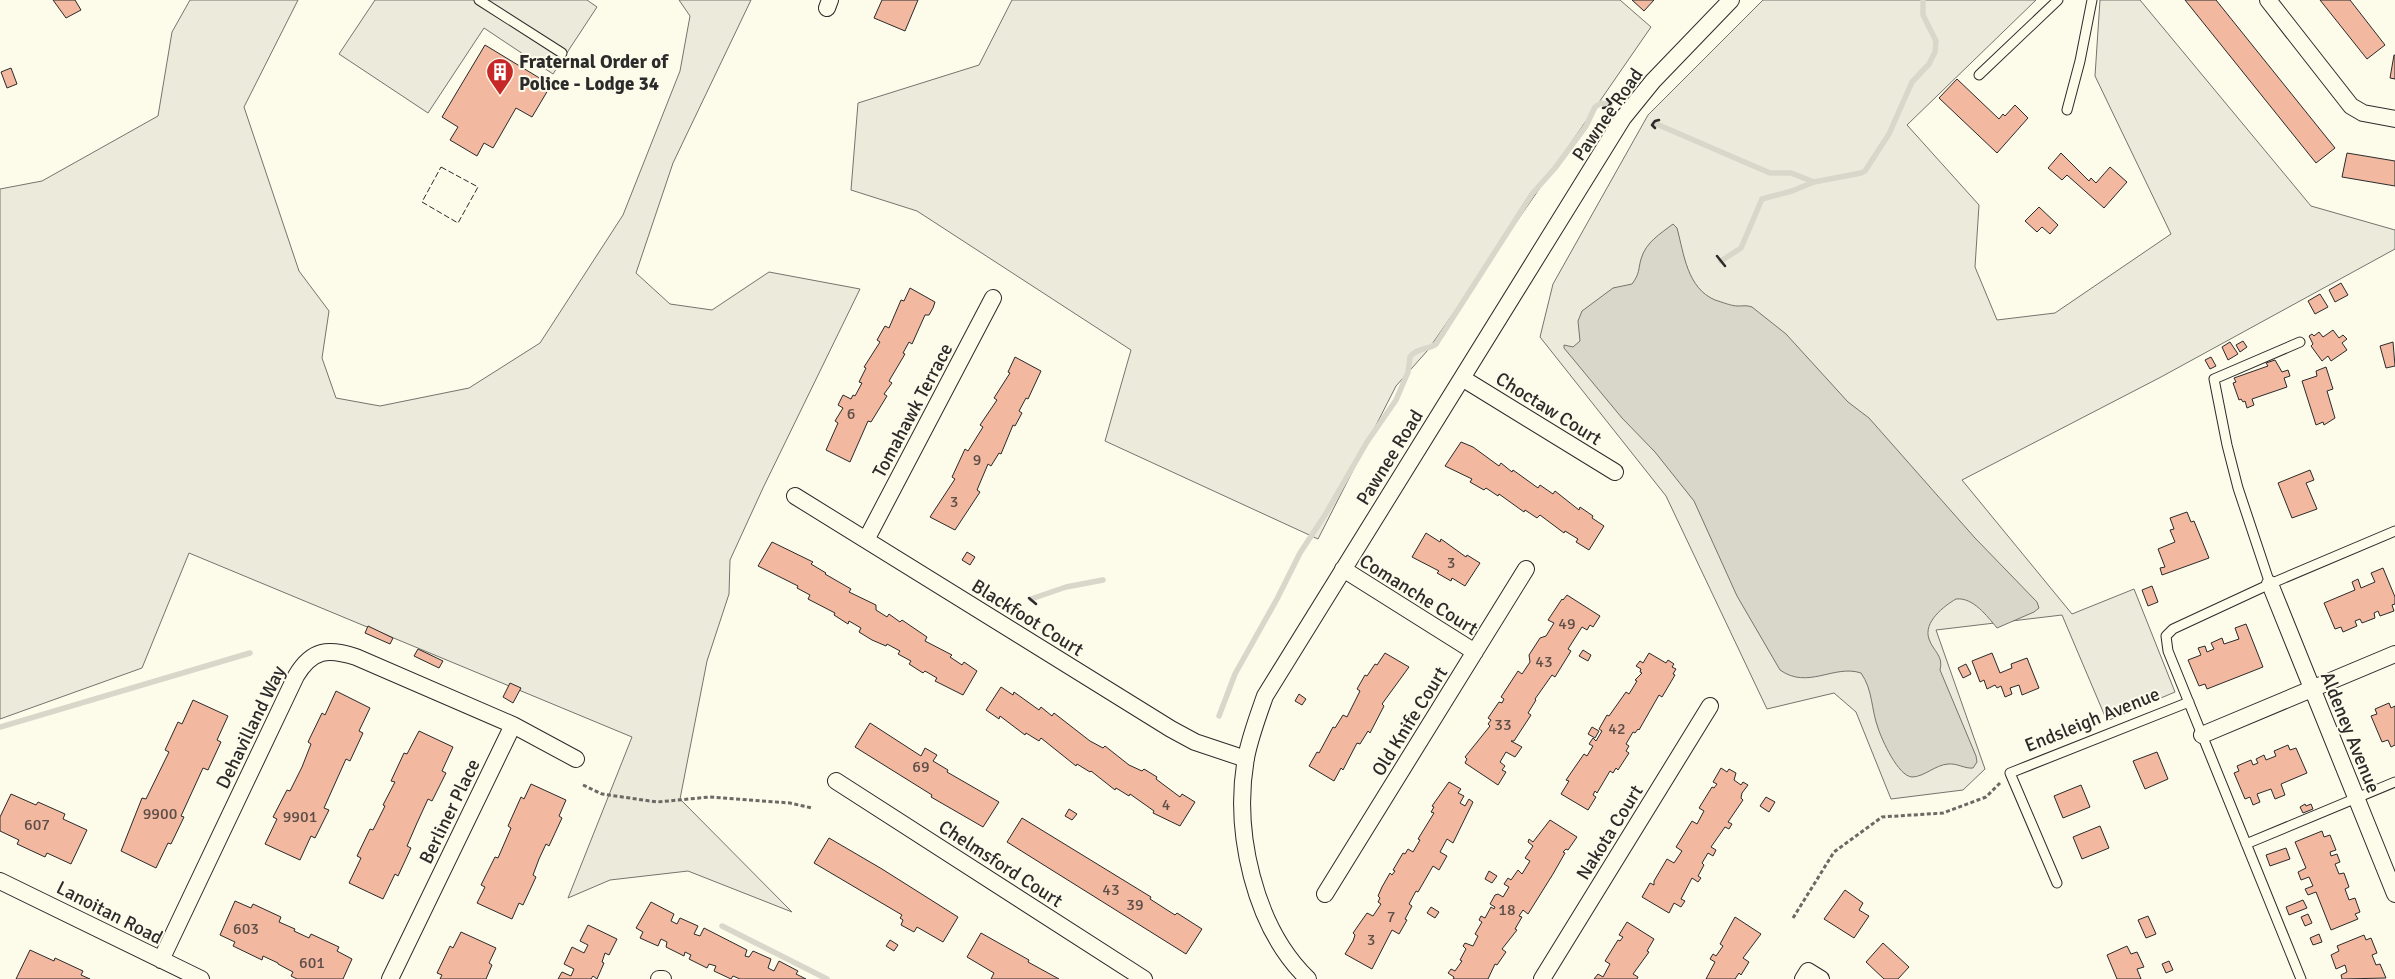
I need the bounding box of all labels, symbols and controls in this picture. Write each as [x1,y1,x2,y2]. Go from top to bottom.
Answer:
place label: Fraternal Order of Police - Lodge 34 [519,50,669,96]
building icon: Fraternal Order of Police - Lodge 34 [485,57,515,96]
street label: Pawnee Road [1567,64,1649,166]
street label: Tomahawk Terrace [867,339,958,482]
street label: Choctaw Court [1491,367,1606,451]
house number: 6 [847,404,855,424]
street label: Pawnee Road [1351,405,1429,510]
house number: 9 [973,450,981,470]
house number: 3 [950,492,958,512]
street label: Comanche Court [1355,549,1482,641]
house number: 3 [1447,553,1455,573]
street label: Blackfoot Court [967,574,1088,662]
house number: 49 [1558,614,1576,634]
house number: 43 [1535,652,1553,672]
street label: Dehavilland Way [211,662,291,793]
street label: Old Knife Court [1367,662,1453,781]
street label: Aldeney Avenue [2315,668,2385,796]
street label: Endsleigh Avenue [2021,682,2163,758]
house number: 33 [1494,715,1512,735]
house number: 42 [1608,719,1626,739]
street label: Berliner Place [414,755,486,868]
house number: 69 [912,757,930,777]
street label: Nakota Court [1571,780,1649,884]
house number: 4 [1162,795,1171,815]
house number: 9900 [143,804,177,824]
house number: 9901 [283,807,317,827]
house number: 607 [24,815,50,835]
street label: Chelmsford Court [934,815,1067,913]
street label: Lanoitan Road [52,876,167,950]
house number: 43 [1102,880,1120,900]
house number: 39 [1126,895,1144,915]
house number: 18 [1498,900,1516,920]
house number: 7 [1387,907,1395,927]
house number: 603 [233,919,259,939]
house number: 3 [1367,930,1375,950]
house number: 601 [299,953,325,973]

